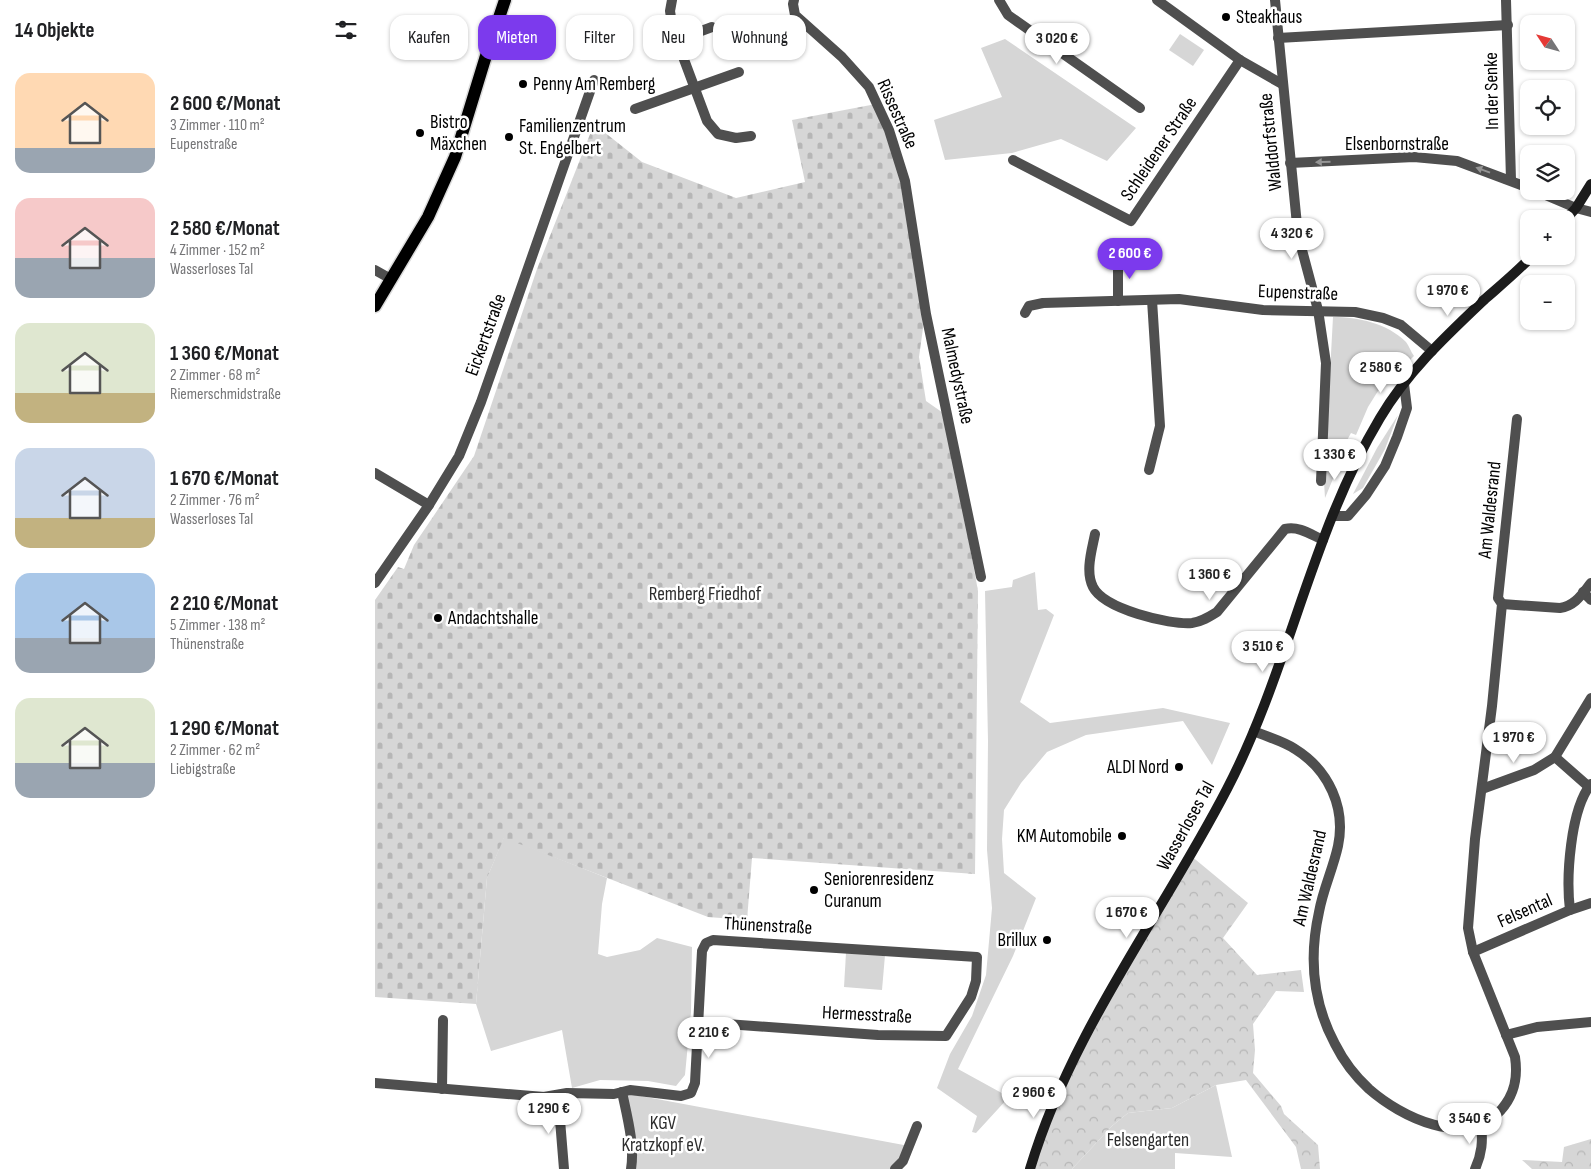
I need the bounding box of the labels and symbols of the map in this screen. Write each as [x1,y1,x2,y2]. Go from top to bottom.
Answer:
place label: Steakhaus [1236,6,1302,29]
marker: Steakhaus [1220,11,1232,23]
north arrow [1520,15,1575,70]
pin: 3 020 € [1011,22,1103,65]
street label: In der Senke [1480,52,1504,130]
place label: Penny Am Remberg [533,73,656,96]
street label: Rissestraße [871,75,923,153]
marker: Penny Am Remberg [517,78,529,90]
street label: Walddorfstraße [1254,92,1288,192]
street label: Schleidener Straße [1116,93,1202,205]
place label: Bistro Mäxchen [430,111,487,156]
place label: Familienzentrum St. Engelbert [519,115,626,160]
marker: Bistro Mäxchen [414,127,426,139]
marker: Familienzentrum St. Engelbert [503,131,515,143]
street label: Elsenbornstraße [1345,133,1449,156]
one-way arrow [1315,158,1331,166]
one-way arrow [1476,166,1491,173]
pin: 4 320 € [1246,218,1338,260]
pin: 2 600 € [1084,238,1176,280]
pin: 1 970 € [1402,274,1494,317]
street label: Eupenstraße [1258,280,1338,306]
street label: Eickertstraße [461,291,511,379]
street label: Malmedystraße [936,326,978,426]
pin: 2 580 € [1335,352,1427,394]
pin: 1 330 € [1289,438,1381,481]
street label: Am Waldesrand [1473,460,1507,561]
pin: 1 360 € [1164,558,1256,601]
park label: Remberg Friedhof [649,583,762,606]
place label: Andachtshalle [447,607,538,630]
marker: Andachtshalle [432,612,444,624]
pin: 3 510 € [1217,630,1309,673]
pin: 1 970 € [1468,722,1560,764]
place label: ALDI Nord [1106,756,1169,779]
marker: ALDI Nord [1173,761,1185,773]
street label: Wasserloses Tal [1152,777,1220,875]
place label: KM Automobile [1017,825,1112,848]
street label: Am Waldesrand [1288,828,1332,929]
marker: KM Automobile [1116,830,1128,842]
place label: Seniorenresidenz Curanum [824,868,934,913]
marker: Seniorenresidenz Curanum [808,884,820,896]
street label: Felsental [1494,889,1556,933]
pin: 1 670 € [1081,896,1173,939]
street label: Thünenstraße [723,912,813,940]
place label: Brillux [997,929,1037,952]
marker: Brillux [1041,934,1053,946]
street label: Hermesstraße [822,1001,912,1029]
pin: 2 210 € [663,1016,755,1059]
pin: 2 960 € [988,1076,1080,1119]
pin: 1 290 € [503,1092,595,1135]
pin: 3 540 € [1424,1102,1516,1145]
park label: KGV Kratzkopf eV. [621,1112,705,1157]
park label: Felsengarten [1107,1129,1189,1152]

